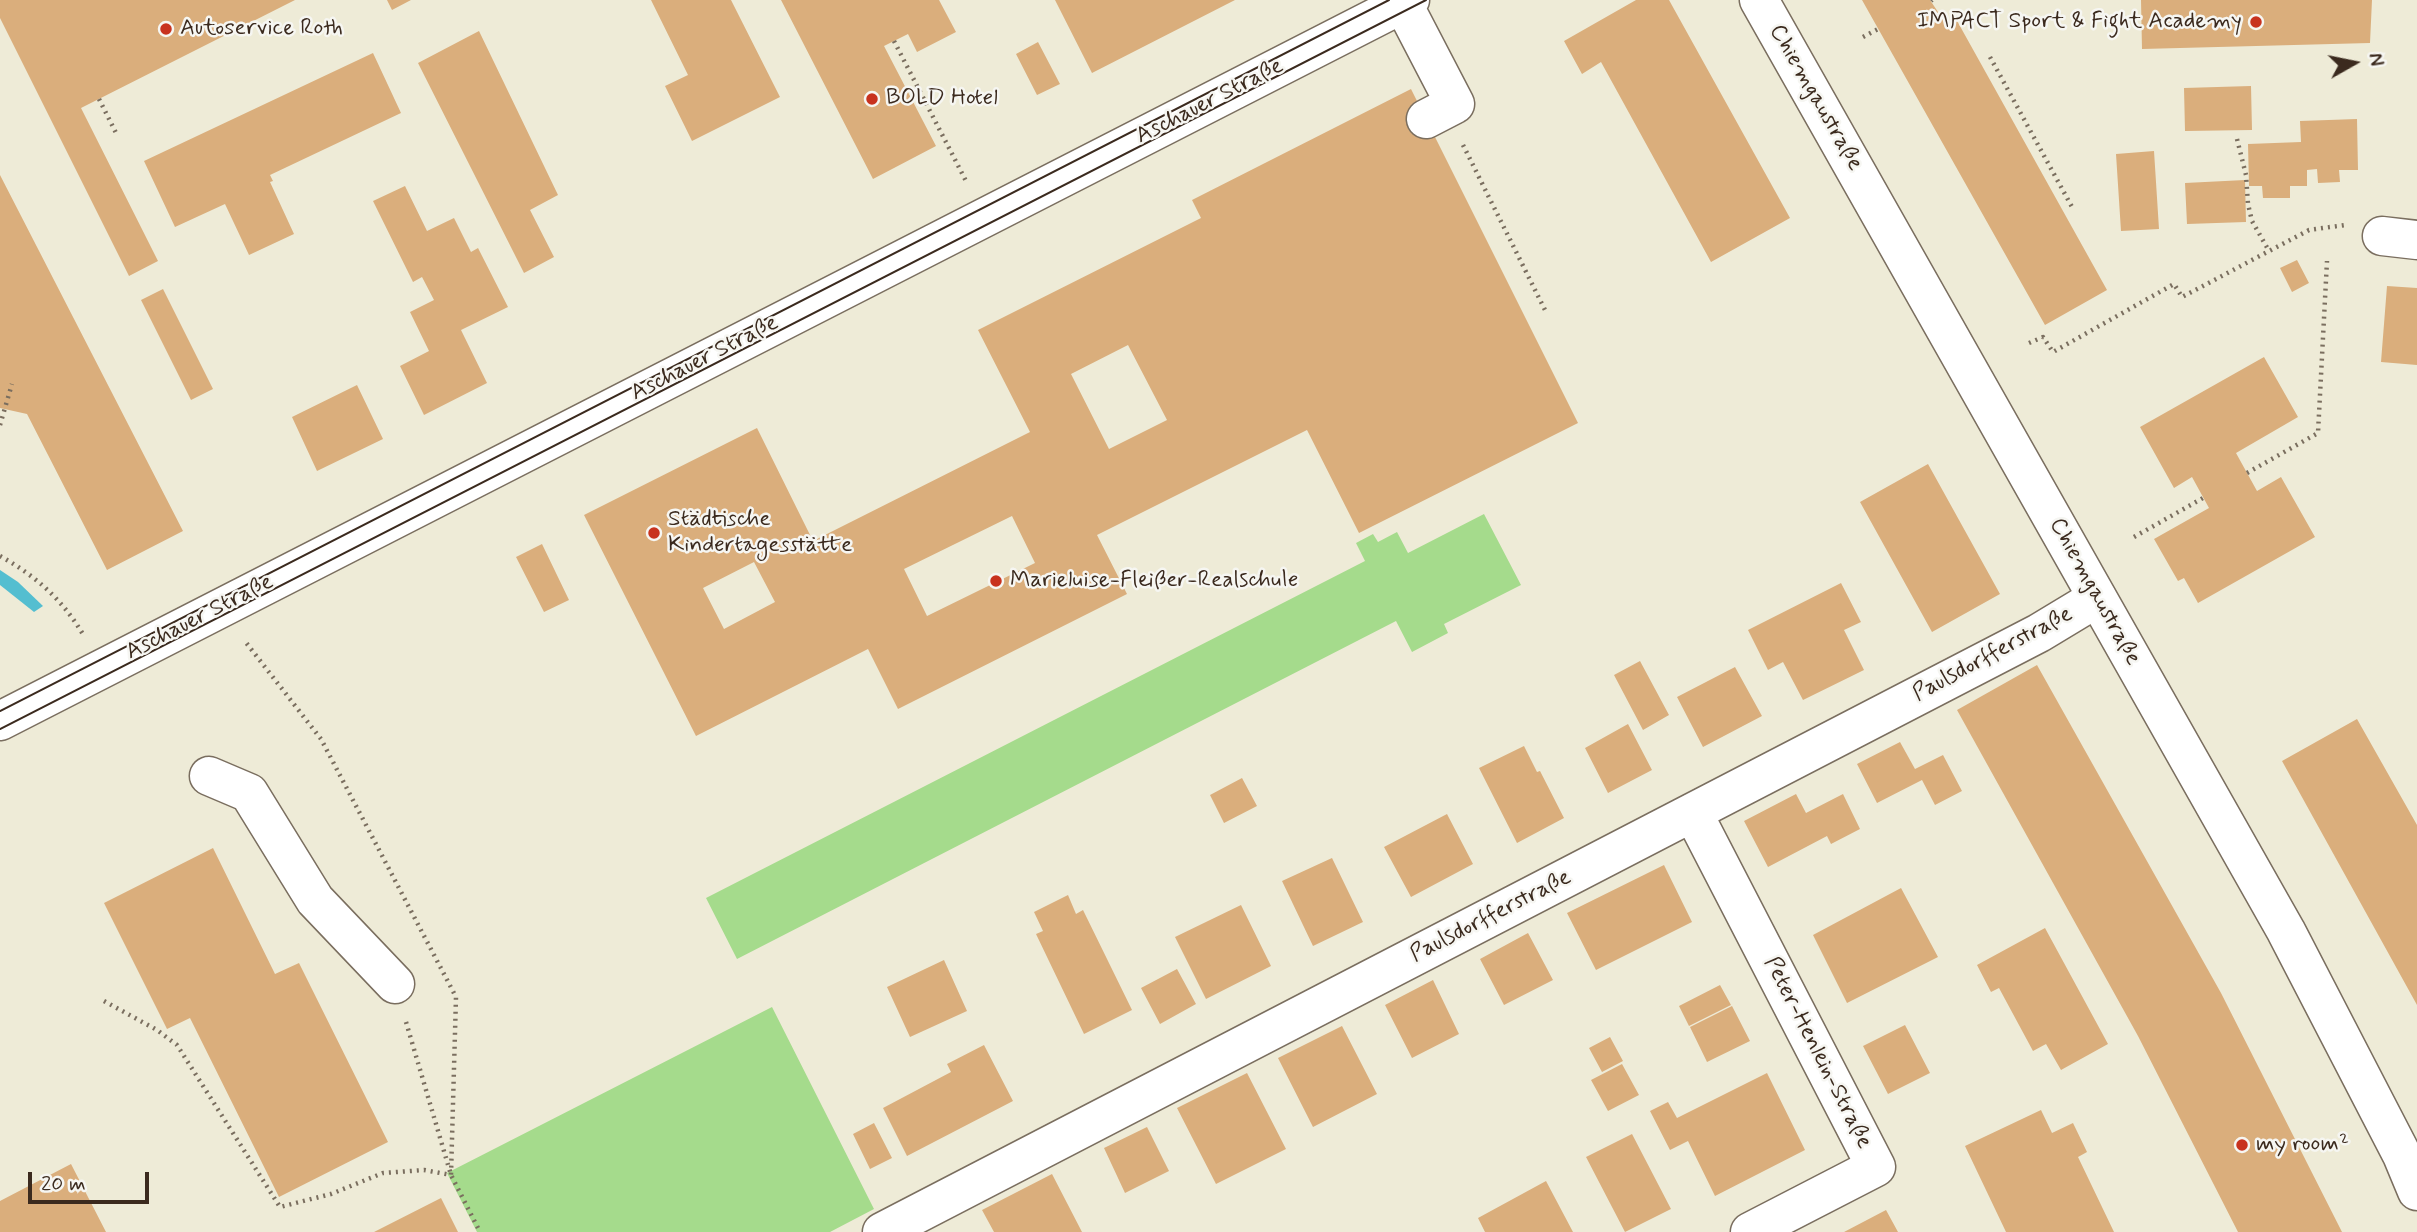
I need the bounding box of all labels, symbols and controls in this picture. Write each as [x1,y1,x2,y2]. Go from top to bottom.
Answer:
place label: IMPACT Sport & Fight Academy [1917,8,2242,36]
marker: IMPACT Sport & Fight Academy [2248,14,2264,30]
place label: Autoservice Roth [180,15,343,43]
street label: Chiemgaustraße [1762,20,1868,176]
marker: Autoservice Roth [158,21,174,37]
north arrow [2319,28,2389,98]
text: N [2362,51,2389,68]
street label: Aschauer Straße [1132,53,1288,151]
place label: BOLD Hotel [886,85,998,113]
marker: BOLD Hotel [864,91,880,107]
street label: Aschauer Straße [627,310,783,408]
place label: Städtische Kindertagesstätte [668,506,852,560]
street label: Chiemgaustraße [2042,513,2146,671]
marker: Städtische Kindertagesstätte [646,525,662,541]
place label: Marieluise-Fleißer-Realschule [1010,567,1298,595]
street label: Aschauer Straße [122,569,278,667]
marker: Marieluise-Fleißer-Realschule [988,573,1004,589]
street label: Paulsdorfferstraße [1908,601,2078,709]
street label: Paulsdorfferstraße [1406,865,1576,969]
street label: Peter-Henlein-Straße [1757,952,1877,1154]
place label: my room² [2256,1131,2349,1159]
marker: my room² [2234,1137,2250,1153]
scale bar [32,1158,152,1202]
text: 20 m [41,1170,86,1198]

